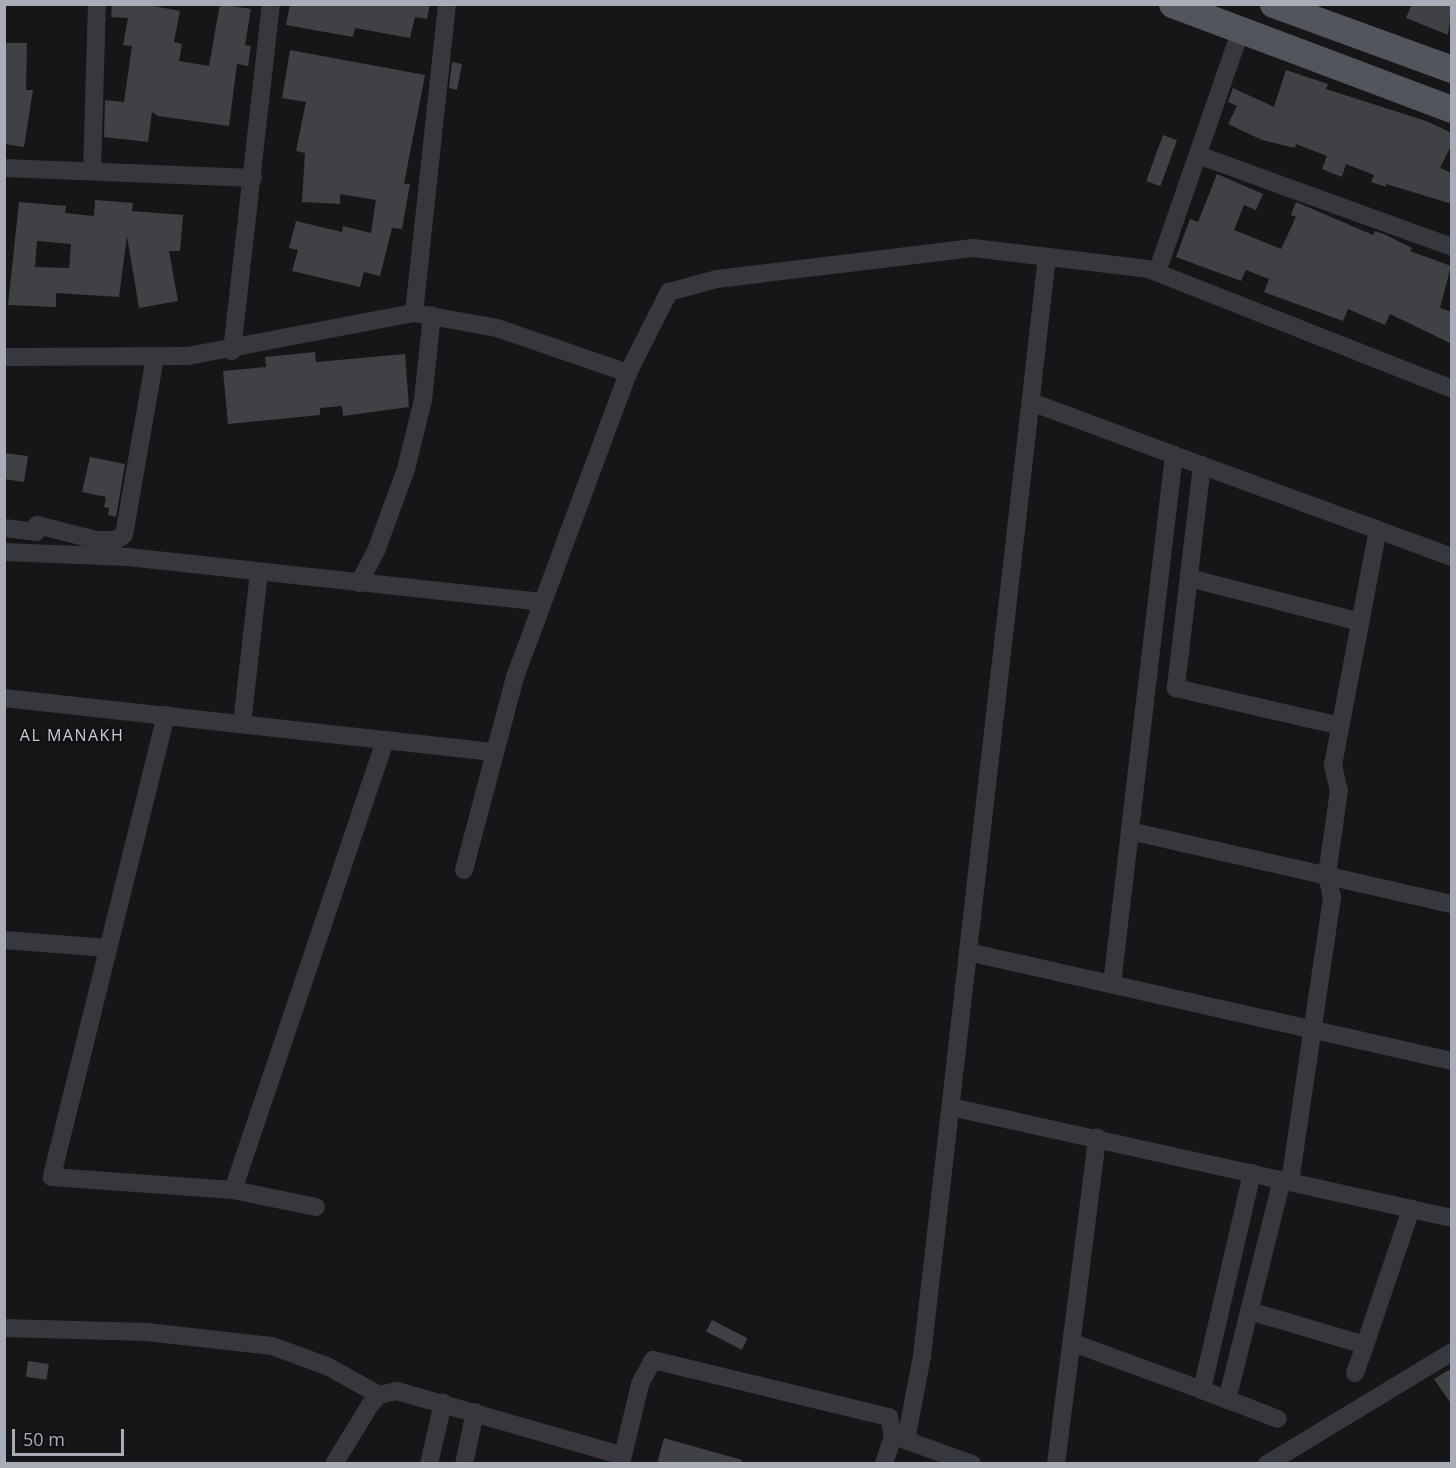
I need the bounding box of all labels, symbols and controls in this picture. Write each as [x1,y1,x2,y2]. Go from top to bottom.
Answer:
district label: AL MANAKH [20,725,124,745]
scale bar [15,1417,128,1455]
text: 50 m [23,1427,65,1451]

